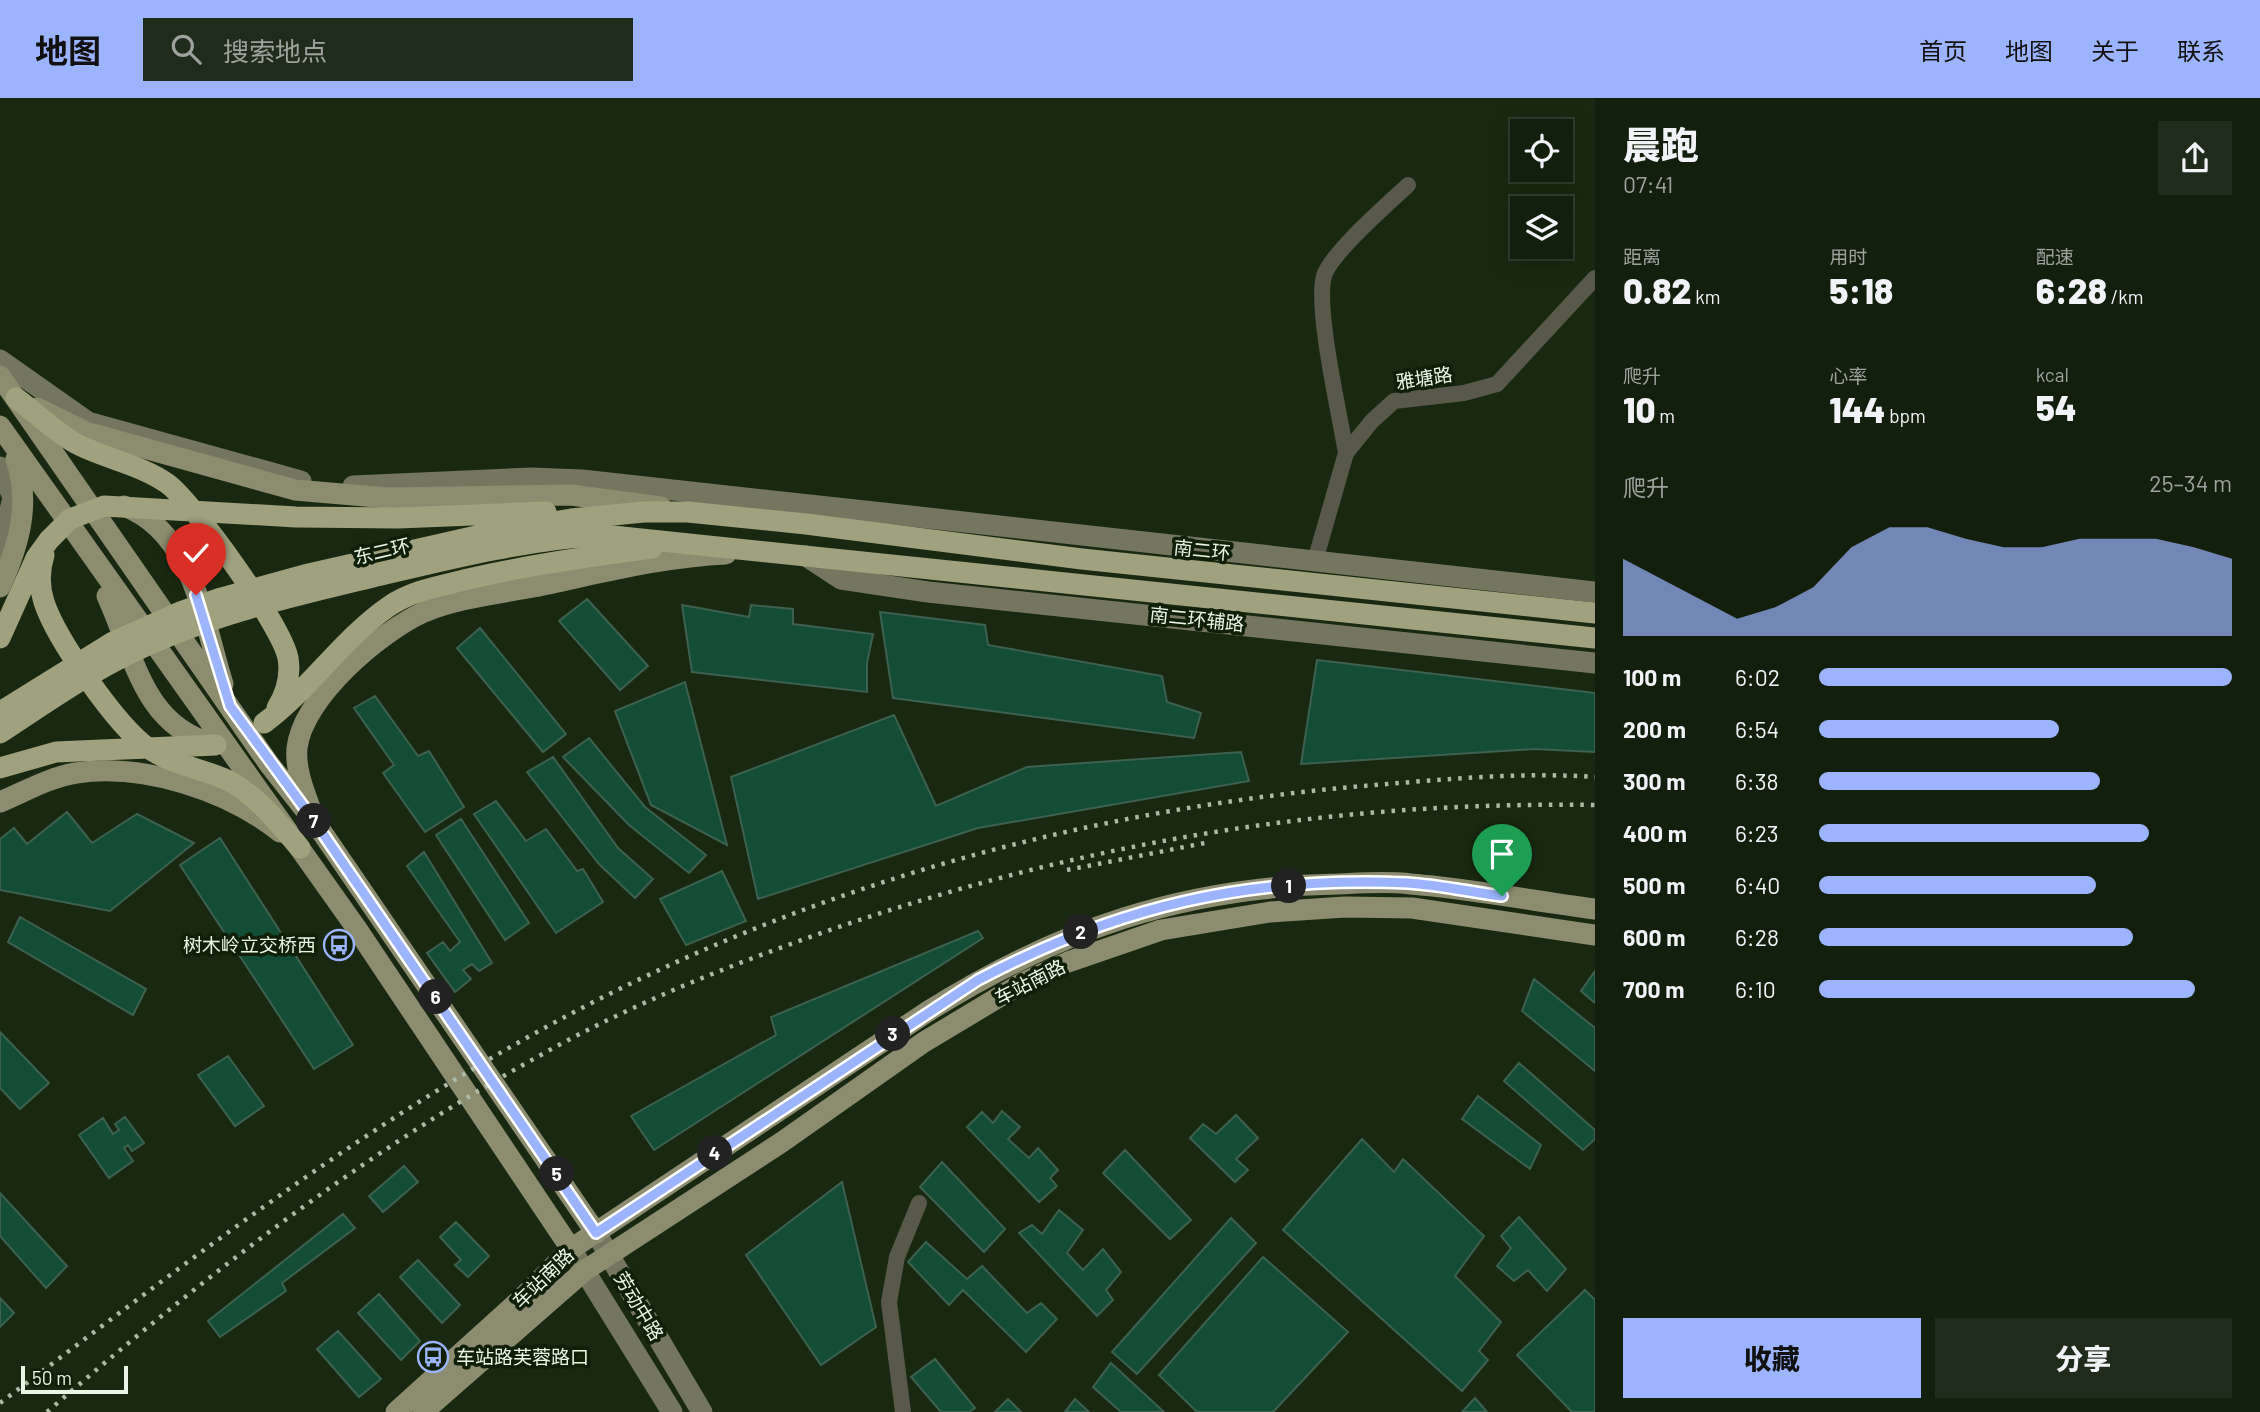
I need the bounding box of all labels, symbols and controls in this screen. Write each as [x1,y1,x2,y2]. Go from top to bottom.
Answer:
search box [143,18,633,81]
text: 地图 [35,30,101,70]
icon: search [167,30,205,68]
text: 搜索地点 [223,35,327,66]
text: 首页 [1919,36,1967,65]
text: 地图 [2005,36,2053,65]
text: 关于 [2091,36,2139,65]
text: 联系 [2177,36,2225,65]
map controls [1510,119,1573,259]
button: locate [1510,119,1573,182]
text: 晨跑 [1623,121,1699,167]
button: share [2158,121,2232,195]
text: 07:41 [1623,170,1673,198]
button: layers [1510,196,1573,259]
text: 距离 [1623,245,1661,268]
text: 用时 [1829,245,1867,268]
text: 配速 [2036,245,2074,268]
text: 0.82 [1623,269,1691,311]
text: 5:18 [1829,269,1893,311]
text: 6:28 [2036,269,2107,311]
text: km [1691,285,1720,308]
text: /km [2107,285,2144,308]
street label: 雅塘路 [1394,362,1454,393]
text: kcal [2036,363,2069,386]
text: 爬升 [1623,364,1661,387]
text: 心率 [1829,364,1867,387]
text: 54 [2036,386,2077,428]
text: 10 [1623,388,1655,430]
text: 144 [1829,388,1885,430]
text: m [1655,404,1675,427]
text: bpm [1885,404,1926,427]
text: 25–34 m [2149,469,2232,497]
text: 爬升 [1623,473,1669,501]
pin [166,523,226,595]
street label: 东二环 [352,533,412,568]
icon: check [177,534,215,572]
street label: 南二环 [1172,535,1232,564]
street label: 南二环辅路 [1149,602,1246,635]
text: 100 m [1623,663,1681,691]
text: 6:02 [1735,663,1780,691]
text: 200 m [1623,715,1686,743]
text: 6:54 [1735,715,1779,743]
text: 300 m [1623,767,1685,795]
text: 6:38 [1735,767,1778,795]
pin: 7 [296,804,332,838]
text: 7 [309,809,318,832]
text: 400 m [1623,819,1687,847]
text: 6:23 [1735,819,1779,847]
pin [1472,824,1532,896]
icon: arrive [1483,835,1521,873]
pin: 1 [1272,868,1306,904]
text: 500 m [1623,871,1685,899]
text: 6:40 [1735,871,1780,899]
text: 1 [1285,874,1292,897]
pin: 2 [1064,914,1098,950]
text: 2 [1075,920,1086,943]
text: 600 m [1623,923,1685,951]
text: 6:28 [1735,923,1779,951]
bus stop icon: 树木岭立交桥西 [322,928,356,962]
place label: 树木岭立交桥西 [183,933,316,956]
street label: 车站南路 [991,954,1069,1009]
text: 700 m [1623,975,1684,1003]
text: 6:10 [1735,975,1776,1003]
pin: 6 [418,979,453,1014]
text: 6 [430,985,441,1008]
pin: 3 [876,1016,910,1052]
text: 3 [887,1022,898,1045]
pin: 4 [698,1136,732,1170]
text: 4 [709,1141,720,1164]
pin: 5 [540,1156,574,1192]
text: 5 [551,1162,562,1185]
street label: 车站南路 [507,1243,578,1312]
street label: 劳动中路 [610,1267,669,1344]
button: 收藏 [1623,1318,1921,1398]
button: 分享 [1935,1318,2232,1398]
bus stop icon: 车站路芙蓉路口 [416,1340,450,1374]
place label: 车站路芙蓉路口 [456,1345,589,1368]
scale bar [21,1363,128,1395]
text: 50 m [32,1366,72,1389]

